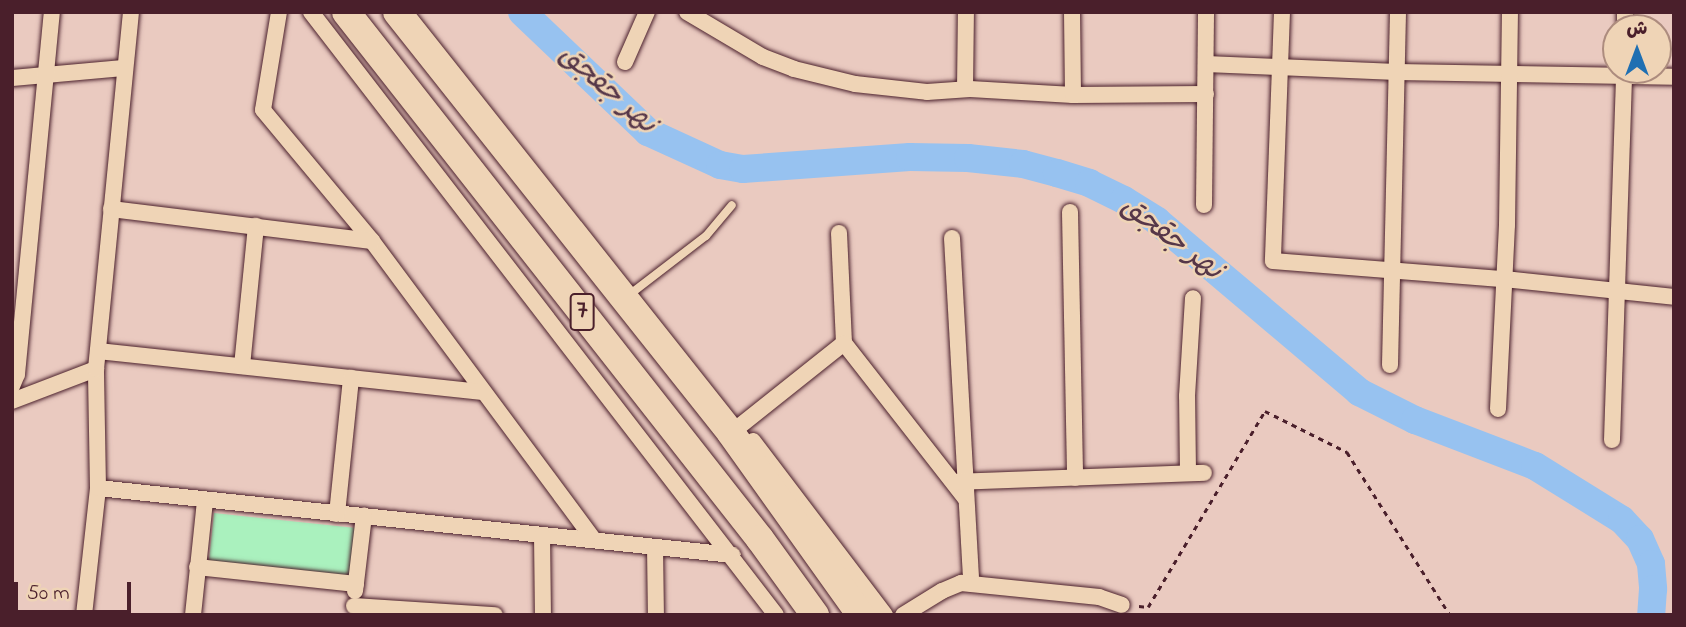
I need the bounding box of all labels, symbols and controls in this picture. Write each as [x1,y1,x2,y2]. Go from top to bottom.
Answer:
north arrow [1602,14,1672,84]
text: ش [1627,16,1647,43]
water label: نهر جقجق [550,38,664,142]
water label: نهر جقجق [1113,189,1229,289]
road number: 7 [568,290,596,334]
scale bar [18,568,135,612]
text: 50 m [27,579,70,609]

